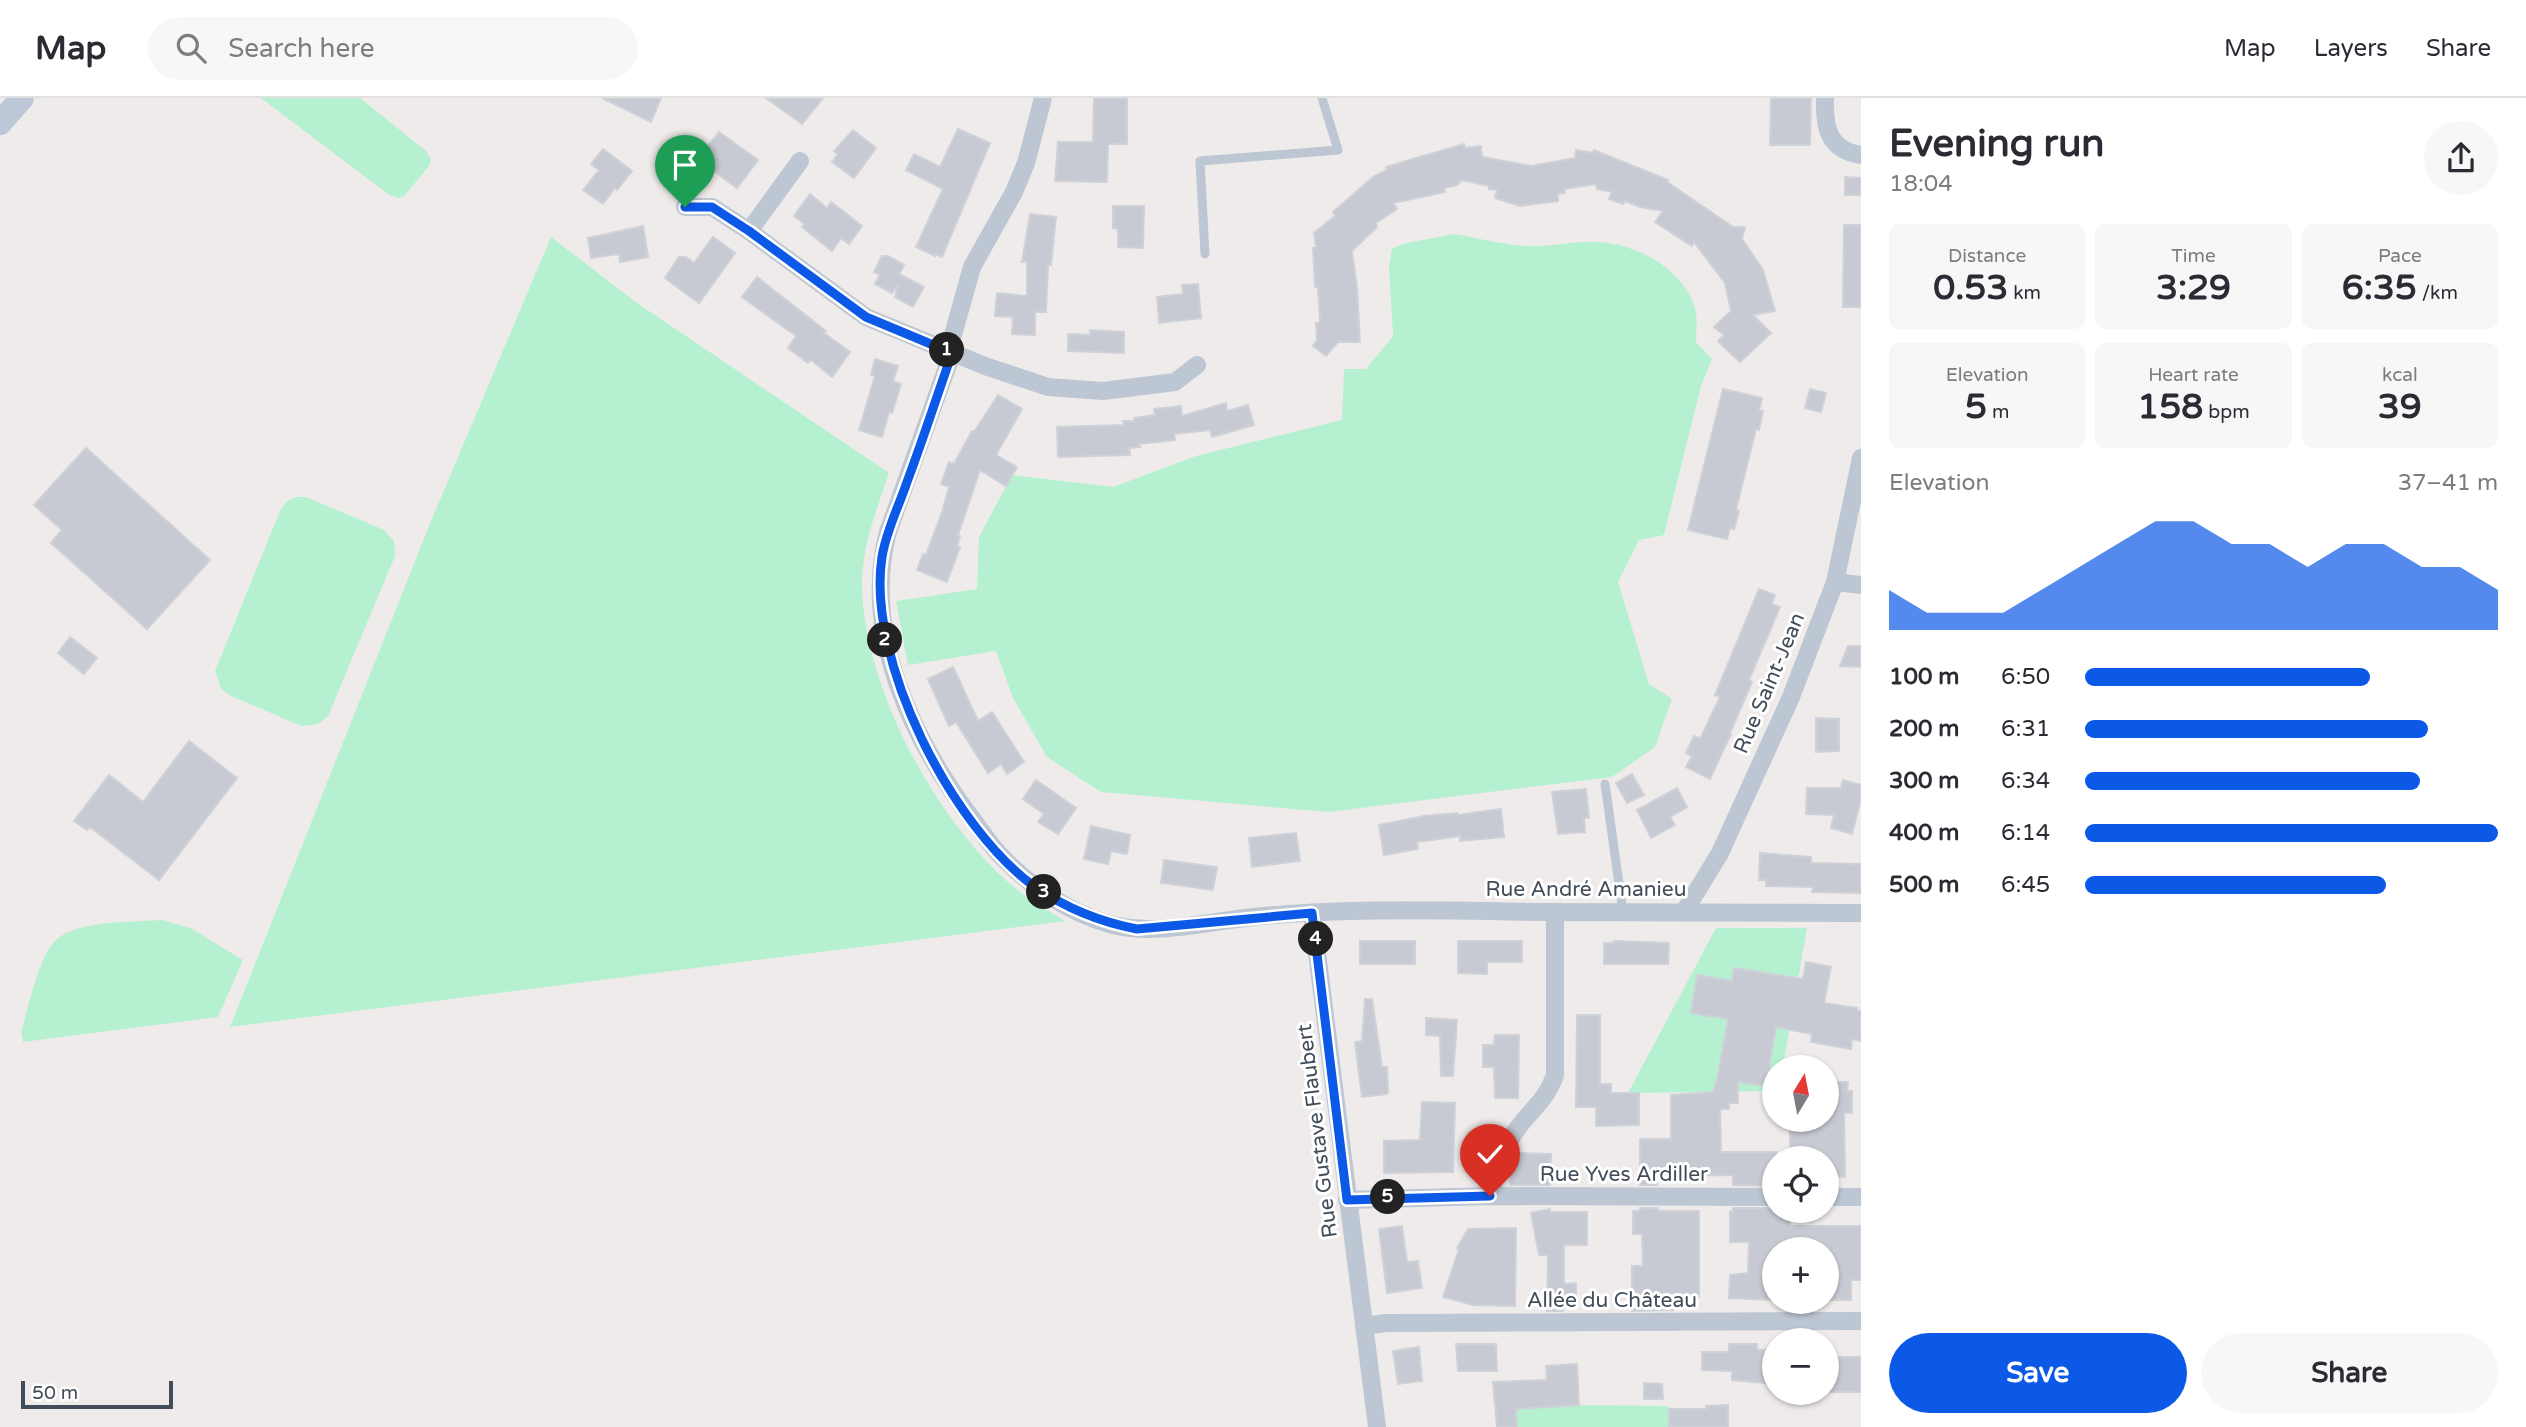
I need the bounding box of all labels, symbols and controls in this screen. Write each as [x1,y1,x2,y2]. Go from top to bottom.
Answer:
search box [148,17,638,80]
text: Map [35,29,106,68]
icon: search [172,29,210,67]
text: Search here [228,33,374,64]
text: Map [2224,34,2276,63]
text: Layers [2314,34,2388,63]
text: Share [2426,34,2491,63]
text: Evening run [1889,121,2104,167]
button: share [2424,121,2498,195]
pin [655,135,715,207]
icon: arrive [666,146,704,184]
text: 18:04 [1889,170,1953,198]
text: Distance [1948,245,2026,267]
text: Time [2171,245,2216,267]
text: Pace [2378,245,2422,267]
text: 0.53 [1933,267,2008,309]
text: 3:29 [2156,267,2231,309]
text: 6:35 [2342,267,2417,309]
text: km [2008,282,2041,304]
text: /km [2417,282,2458,304]
pin: 1 [930,332,964,368]
text: 1 [941,338,952,360]
text: Elevation [1946,364,2029,386]
text: Heart rate [2148,364,2239,386]
text: kcal [2382,364,2418,386]
text: 5 [1965,386,1987,428]
text: 158 [2137,386,2203,428]
text: 39 [2378,386,2422,428]
text: m [1987,401,2009,423]
text: bpm [2203,401,2250,423]
text: Elevation [1889,469,1990,497]
text: 37–41 m [2398,469,2498,497]
street label: Rue Saint-Jean [1729,609,1810,757]
pin: 2 [868,622,903,658]
text: 2 [879,628,890,650]
text: 100 m [1889,663,1959,691]
text: 6:50 [2001,663,2050,691]
text: 200 m [1889,715,1959,743]
text: 6:31 [2001,715,2050,743]
text: 300 m [1889,767,1959,795]
text: 6:34 [2001,767,2050,795]
text: 400 m [1889,819,1959,847]
text: 6:14 [2001,819,2050,847]
text: 500 m [1889,871,1959,899]
text: 6:45 [2001,871,2050,899]
pin: 3 [1026,874,1062,910]
street label: Rue André Amanieu [1485,877,1687,902]
text: 3 [1038,880,1049,902]
pin: 4 [1298,922,1334,956]
text: 4 [1310,927,1321,949]
street label: Rue Gustave Flaubert [1292,1023,1343,1239]
north arrow [1762,1055,1839,1132]
map controls [1762,1055,1839,1405]
pin [1460,1124,1520,1196]
icon: check [1471,1135,1509,1173]
button: locate [1762,1146,1839,1223]
street label: Rue Yves Ardiller [1540,1162,1708,1187]
pin: 5 [1370,1180,1406,1214]
text: 5 [1382,1185,1393,1207]
button: + [1762,1237,1839,1314]
street label: Allée du Château [1527,1288,1697,1313]
button: − [1762,1328,1839,1405]
button: Save [1889,1333,2187,1413]
button: Share [2201,1333,2498,1413]
scale bar [21,1378,173,1410]
text: 50 m [32,1382,78,1404]

